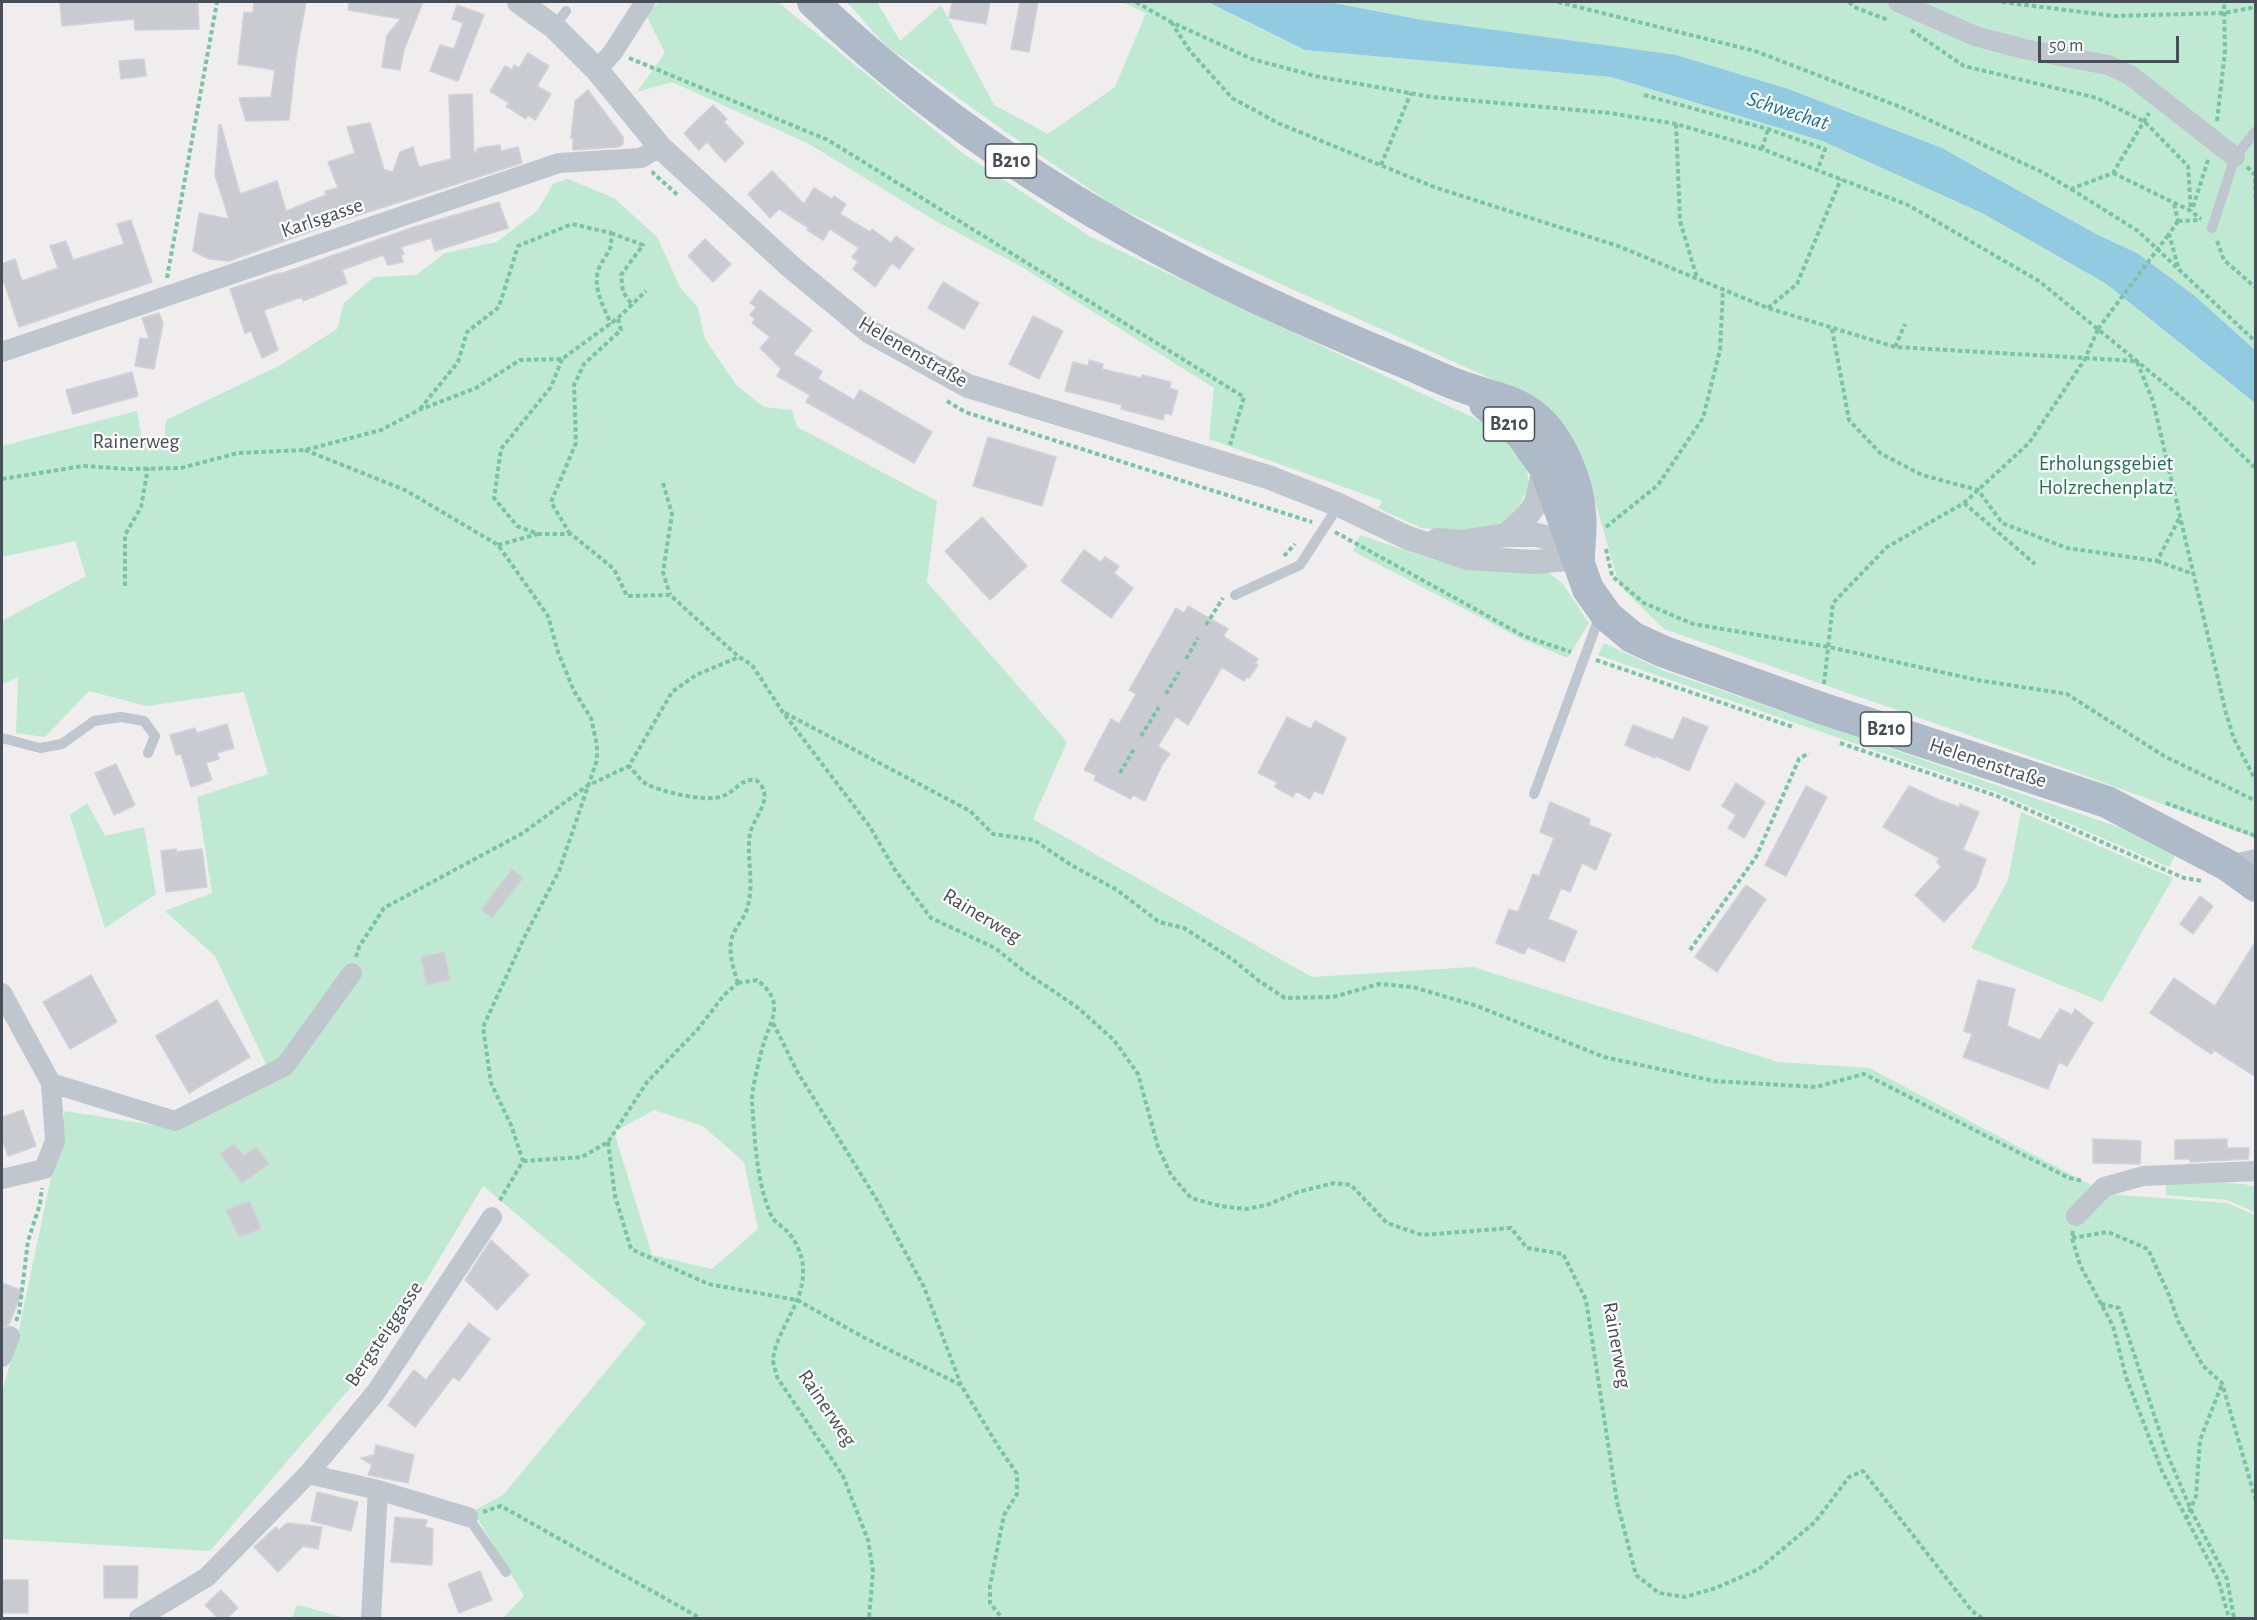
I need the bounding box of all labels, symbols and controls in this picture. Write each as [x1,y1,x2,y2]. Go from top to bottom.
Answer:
scale bar [2041,24,2182,62]
text: 50 m [2049,37,2083,55]
water label: Schwechat [1744,85,1832,137]
road number: B210 [986,144,1036,178]
street label: Karlsgasse [278,192,366,244]
street label: Helenenstraße [854,311,972,393]
road number: B210 [1484,407,1534,441]
street label: Rainerweg [92,429,180,455]
park label: Erholungsgebiet Holzrechenplatz [2039,451,2173,501]
road number: B210 [1860,712,1912,746]
street label: Helenenstraße [1926,732,2050,794]
street label: Rainerweg [938,883,1026,949]
street label: Bergsteiggasse [339,1276,429,1392]
street label: Rainerweg [1597,1300,1637,1390]
street label: Rainerweg [792,1365,862,1451]

